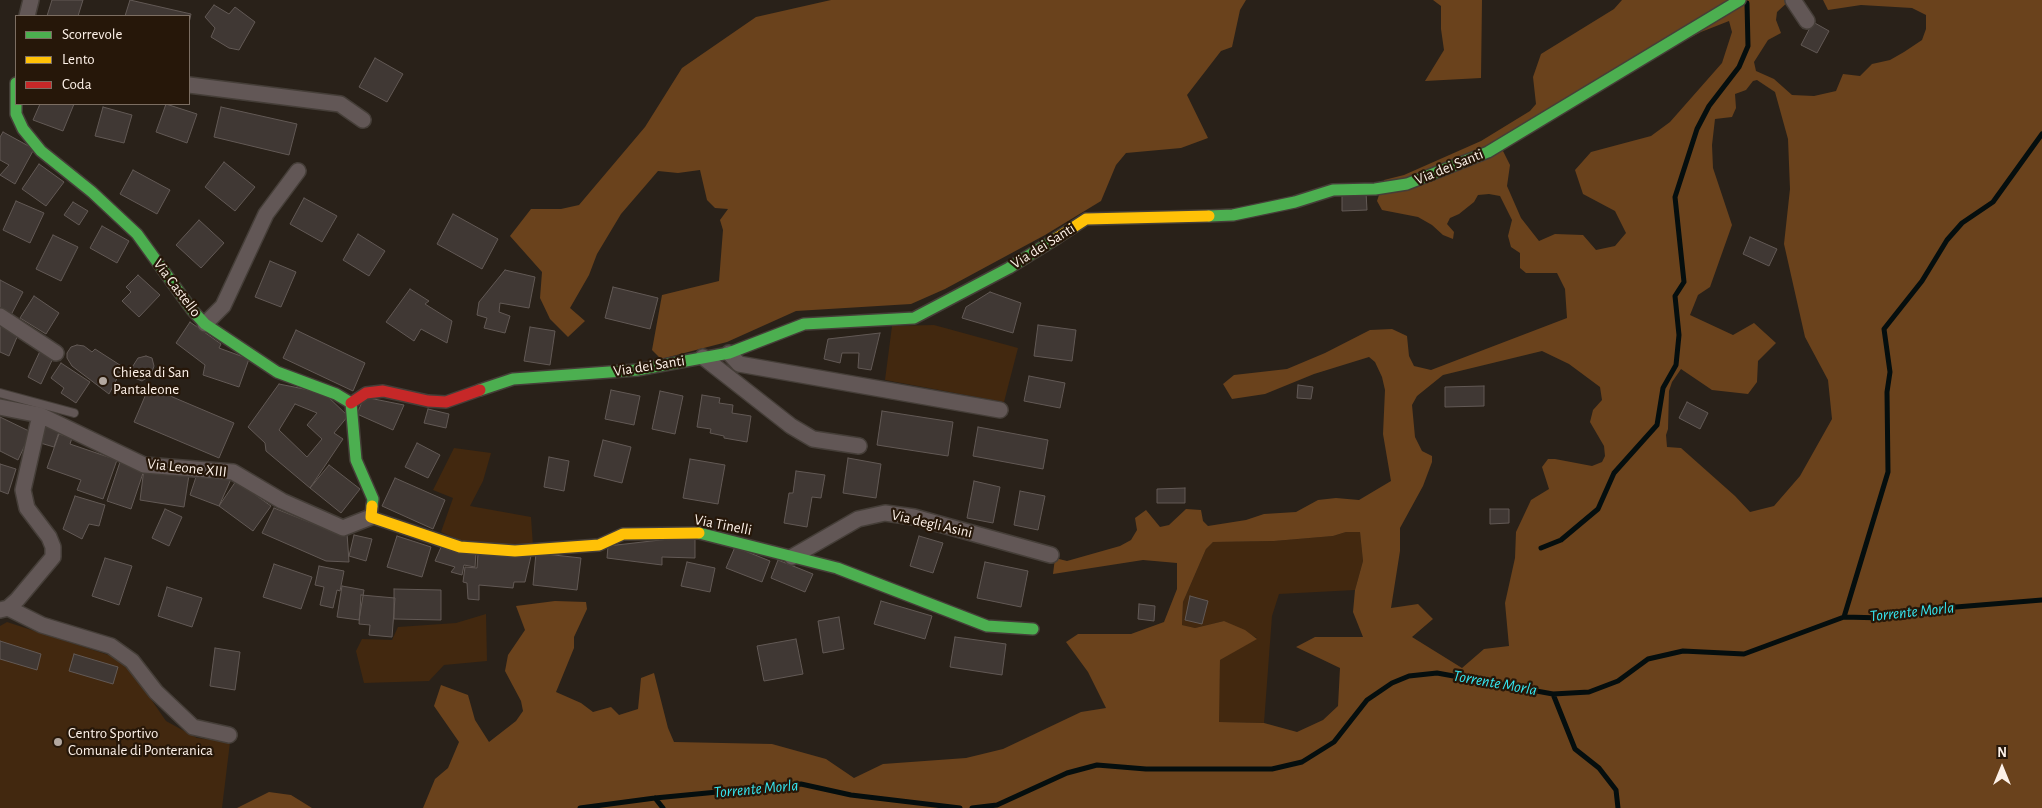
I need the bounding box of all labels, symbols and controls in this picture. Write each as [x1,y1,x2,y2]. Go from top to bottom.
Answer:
legend [15,15,190,105]
text: Scorrevole [62,27,122,42]
text: Lento [62,52,95,67]
text: Coda [62,77,92,92]
street label: Via dei Santi [1412,145,1486,189]
street label: Via dei Santi [1008,219,1078,273]
street label: Via Castello [149,255,205,321]
street label: Via dei Santi [612,351,686,381]
place label: Chiesa di San Pantaleone [113,363,189,398]
marker: Chiesa di San Pantaleone [97,375,109,387]
street label: Via Leone XIII [146,455,228,481]
street label: Via degli Asini [890,506,974,542]
street label: Via Tinelli [693,511,753,539]
water label: Torrente Morla [1869,598,1955,626]
water label: Torrente Morla [1452,666,1538,700]
place label: Centro Sportivo Comunale di Ponteranica [68,724,213,759]
marker: Centro Sportivo Comunale di Ponteranica [52,736,64,748]
north arrow [1977,743,2027,793]
text: N [1997,746,2007,760]
water label: Torrente Morla [713,776,799,802]

